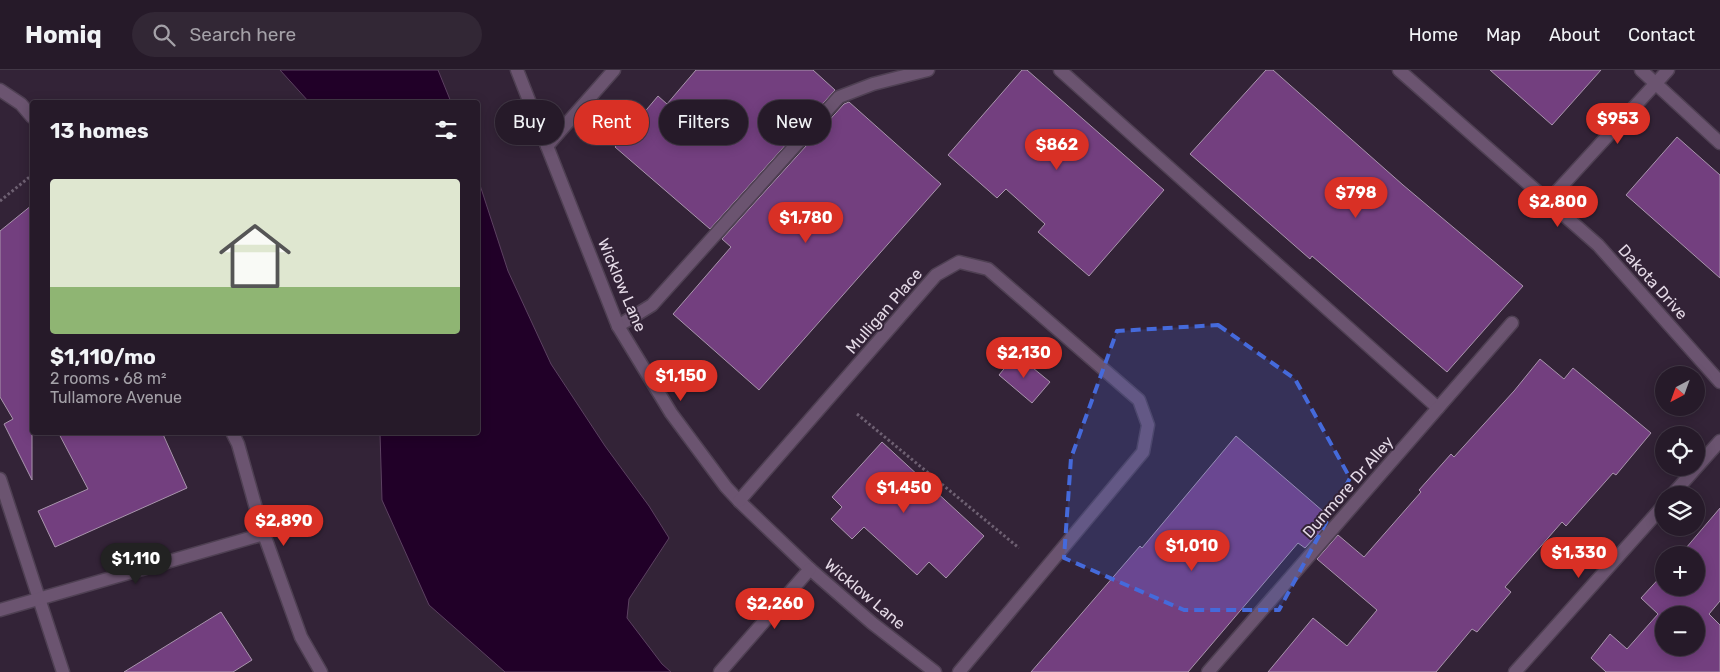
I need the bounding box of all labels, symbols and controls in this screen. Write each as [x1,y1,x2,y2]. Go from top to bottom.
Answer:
search box [132,12,482,57]
text: Homiq [25,21,102,49]
icon: search [150,21,178,49]
text: Search here [190,23,296,46]
text: Home [1409,24,1458,46]
text: Map [1486,24,1521,46]
text: About [1549,24,1600,46]
text: Contact [1628,24,1695,46]
chip: Buy [495,100,564,145]
chip: Rent [574,100,649,145]
chip: Filters [659,100,748,145]
chip: New [758,100,831,145]
pin: $953 [1588,102,1648,145]
text: $953 [1597,109,1639,128]
icon: filters [432,116,460,144]
text: 13 homes [50,118,149,143]
pin: $862 [1027,128,1087,171]
text: $862 [1036,135,1078,154]
pin: $798 [1326,176,1386,219]
text: $798 [1336,183,1376,202]
pin: $2,800 [1517,186,1599,228]
text: $2,800 [1529,192,1587,211]
pin: $1,780 [765,202,847,244]
text: $1,780 [779,208,833,227]
icon: home [210,211,300,301]
street label: Wicklow Lane [594,235,650,335]
street label: Dakota Drive [1614,241,1692,323]
street label: Mulligan Place [842,264,926,358]
pin: $2,130 [983,336,1065,379]
text: $2,130 [997,343,1051,362]
text: $1,110/mo [50,344,156,369]
pin: $1,150 [640,360,722,402]
text: $1,150 [655,366,707,385]
north arrow [1655,366,1705,416]
map controls [1655,366,1705,656]
text: 2 rooms · 68 m² [50,369,167,388]
text: Tullamore Avenue [50,388,182,407]
button: locate [1655,426,1705,476]
street label: Dunmore Dr Alley [1299,432,1398,542]
pin: $1,450 [863,472,945,514]
text: $1,450 [876,478,932,497]
button: layers [1655,486,1705,536]
pin: $2,890 [243,504,325,547]
text: $2,890 [255,511,313,530]
pin: $1,010 [1151,530,1233,572]
text: $1,010 [1166,536,1218,555]
pin: $1,330 [1538,536,1620,579]
pin: $1,110 [95,542,177,585]
text: $1,330 [1551,543,1607,562]
button: + [1655,546,1705,596]
text: $1,110 [112,549,160,568]
street label: Wicklow Lane [821,555,909,633]
pin: $2,260 [734,588,816,630]
text: $2,260 [746,594,804,613]
button: − [1655,606,1705,656]

